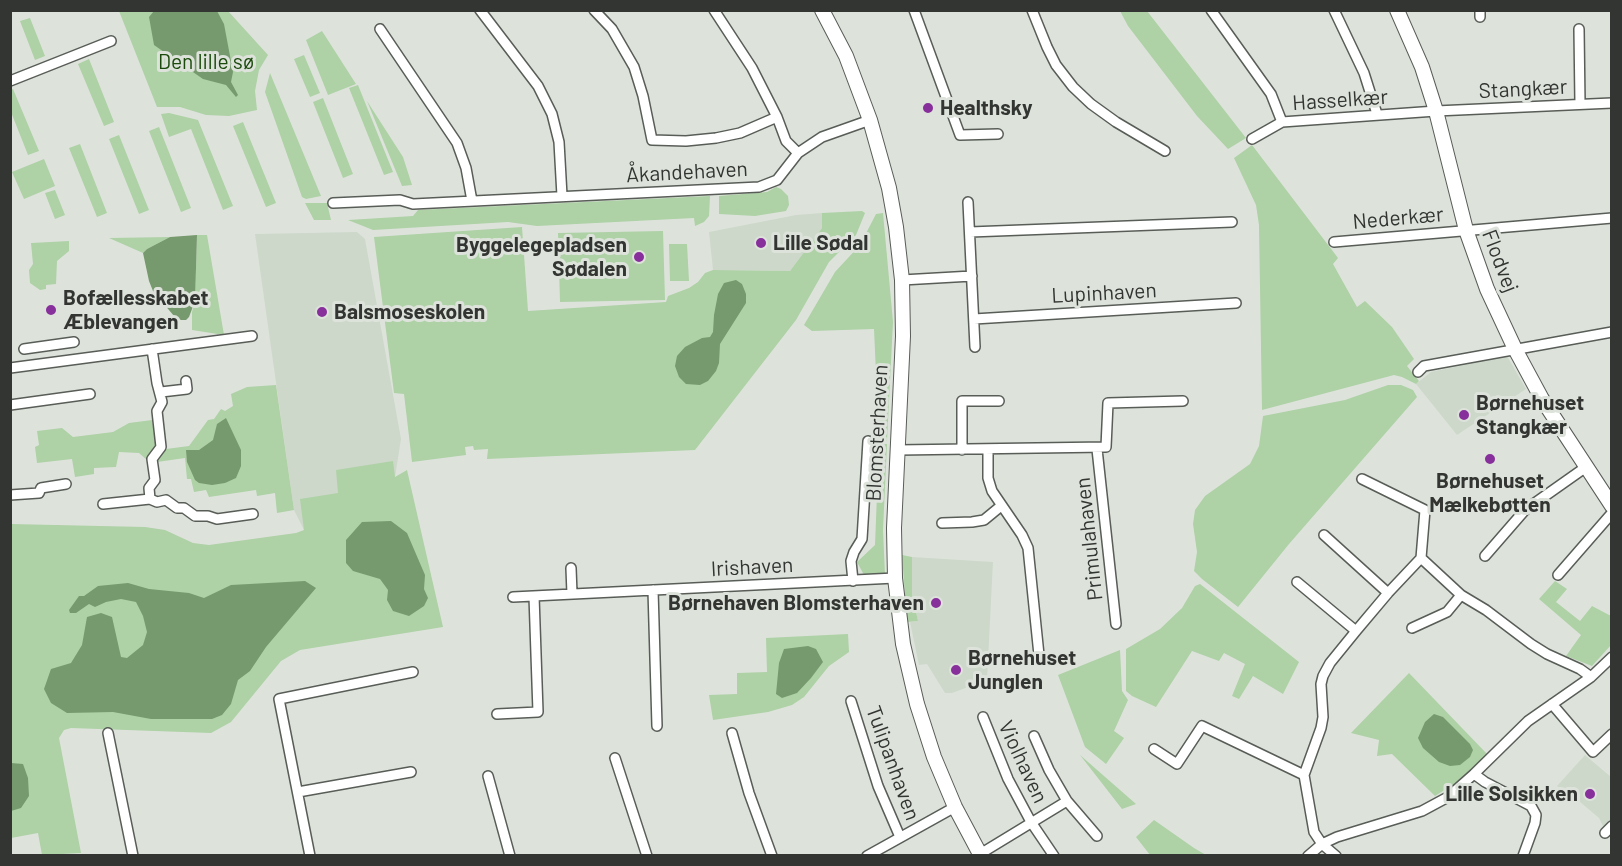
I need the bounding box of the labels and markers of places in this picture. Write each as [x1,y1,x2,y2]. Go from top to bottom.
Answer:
place label: Healthsky [940,95,1033,121]
marker: Healthsky [921,101,935,115]
place label: Lille Sødal [773,230,868,256]
place label: Byggelegepladsen Sødalen [456,232,627,282]
marker: Lille Sødal [754,236,768,250]
marker: Byggelegepladsen Sødalen [632,250,646,264]
place label: Bofællesskabet Æblevangen [63,285,208,335]
place label: Balsmoseskolen [334,299,485,325]
marker: Bofællesskabet Æblevangen [44,303,58,317]
marker: Balsmoseskolen [315,305,329,319]
place label: Børnehuset Stangkær [1476,390,1584,440]
marker: Børnehuset Stangkær [1457,408,1471,422]
marker: Børnehuset Mælkebøtten [1483,452,1497,466]
place label: Børnehuset Mælkebøtten [1429,468,1551,518]
place label: Børnehaven Blomsterhaven [668,590,924,616]
marker: Børnehaven Blomsterhaven [929,596,943,610]
place label: Børnehuset Junglen [968,645,1076,695]
marker: Børnehuset Junglen [949,663,963,677]
place label: Lille Solsikken [1445,781,1578,807]
marker: Lille Solsikken [1583,787,1597,801]

